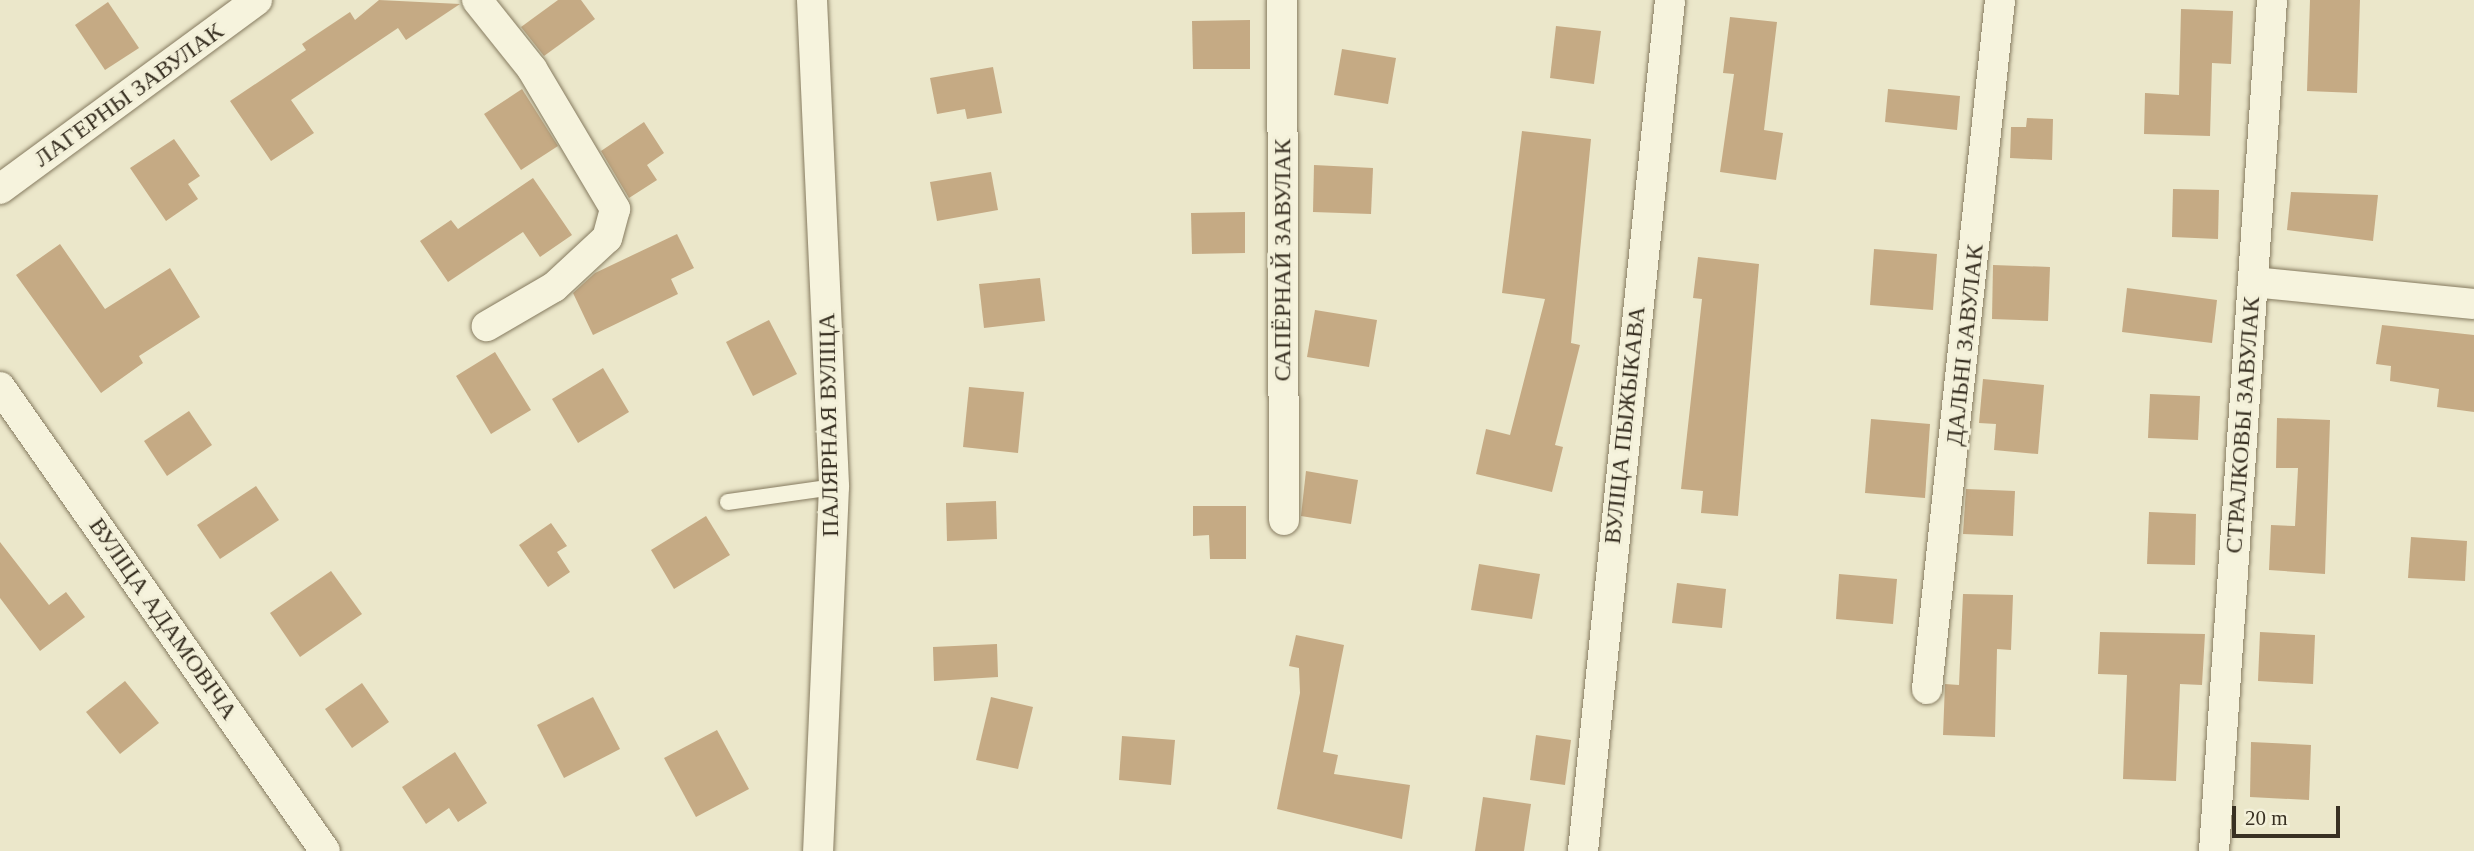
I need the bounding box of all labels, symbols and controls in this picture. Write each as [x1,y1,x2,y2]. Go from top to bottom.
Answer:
street label: ЛАГЕРНЫ ЗАВУЛАК [29,17,229,173]
street label: САПЁРНАЙ ЗАВУЛАК [1269,139,1297,381]
street label: ДАЛЬНІ ЗАВУЛАК [1940,243,1990,447]
street label: СТРАЛКОВЫ ЗАВУЛАК [2220,296,2266,554]
street label: ВУЛІЦА ПЫЖЫКАВА [1598,305,1652,545]
street label: ПАЛЯРНАЯ ВУЛІЦА [813,313,845,537]
street label: ВУЛІЦА АДАМОВІЧА [82,512,244,726]
scale bar [2236,792,2344,836]
text: 20 m [2245,806,2288,830]

